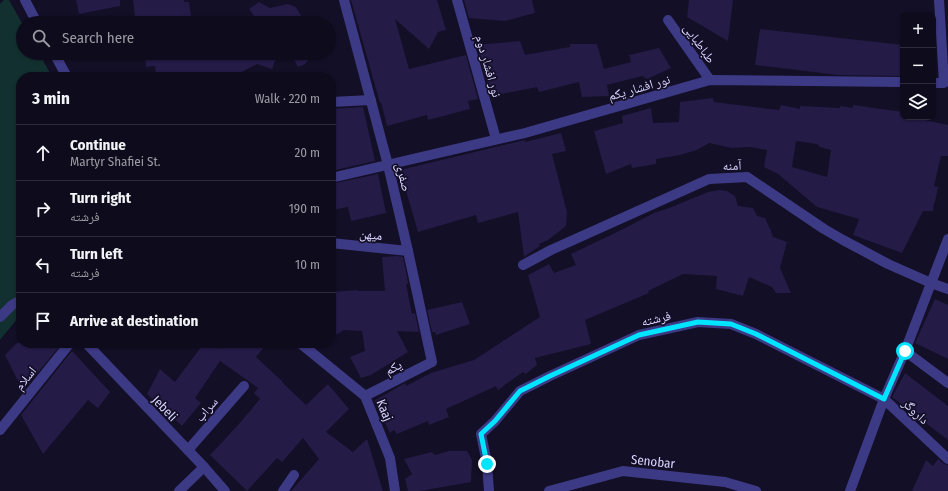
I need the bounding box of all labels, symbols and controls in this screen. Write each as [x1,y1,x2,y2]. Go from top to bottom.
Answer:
map controls [900,12,936,120]
button: + [900,12,936,48]
search box [16,16,336,60]
street label: طباطبایی [680,21,719,66]
icon: search [30,27,52,49]
text: Search here [62,29,134,47]
street label: نور افشار دوم [472,33,505,99]
button: − [900,48,936,84]
street label: نور افشار یکم [607,72,672,104]
button: layers [900,84,936,120]
text: 3 min [32,88,70,109]
text: Walk · 220 m [255,91,320,106]
text: Continue [70,136,126,154]
icon: ahead [32,142,54,164]
text: 20 m [294,145,320,160]
text: Martyr Shafiei St. [70,154,160,169]
street label: آمنه [722,158,742,173]
street label: صفری [392,161,414,193]
text: Turn right [70,189,131,207]
icon: right [32,198,54,220]
text: 190 m [289,201,320,216]
text: فرشته [70,209,100,224]
street label: میهن [359,226,383,244]
text: Turn left [70,245,123,263]
icon: left [32,254,54,276]
text: 10 m [295,257,320,272]
text: فرشته [70,265,100,280]
street label: فرشته [640,308,673,330]
icon: arrive [32,310,54,332]
text: Arrive at destination [70,312,198,330]
route start [896,342,914,360]
street label: یکم [382,357,405,379]
street label: اسلام [11,364,40,394]
street label: Jebeli [149,392,180,424]
street label: سراب [192,394,222,425]
street label: داروگر [898,395,932,428]
street label: Kaaj [373,397,396,423]
street label: Senobar [630,452,676,471]
route end [478,455,496,473]

